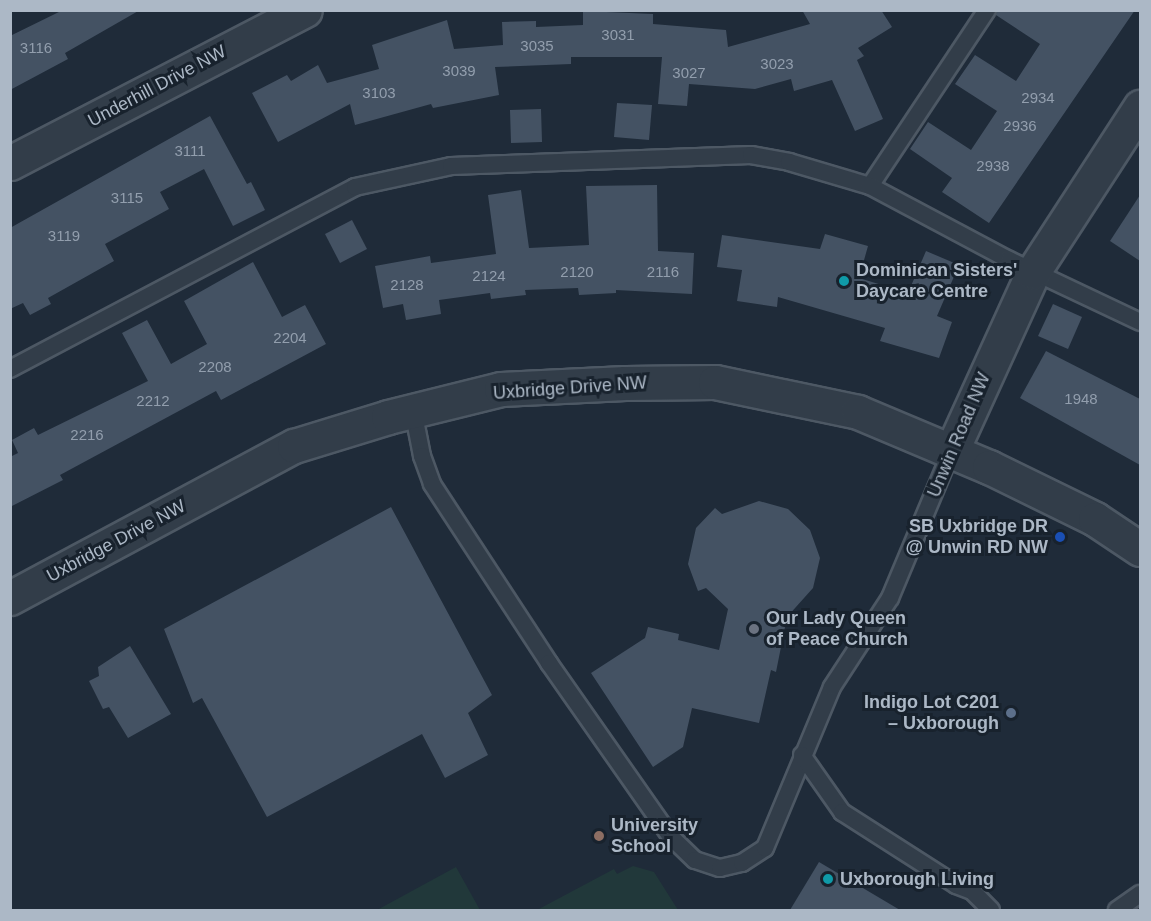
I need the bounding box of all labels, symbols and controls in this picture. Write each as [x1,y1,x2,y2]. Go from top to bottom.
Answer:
house number: 3031 [601,26,635,44]
house number: 3035 [520,37,554,55]
house number: 3116 [20,39,52,57]
street label: Underhill Drive NW [84,41,230,131]
house number: 3023 [760,55,794,73]
house number: 3039 [442,62,476,80]
house number: 3027 [672,64,706,82]
house number: 3103 [362,84,396,102]
house number: 2934 [1021,89,1055,107]
house number: 2936 [1003,117,1037,135]
house number: 3111 [174,142,206,160]
house number: 2938 [976,157,1010,175]
house number: 3115 [111,189,143,207]
house number: 3119 [48,227,80,245]
place label: Dominican Sisters' Daycare Centre [856,260,1017,302]
house number: 2120 [560,263,594,281]
house number: 2116 [647,263,679,281]
house number: 2124 [472,267,506,285]
marker: Dominican Sisters' Daycare Centre [837,274,851,288]
house number: 2128 [390,276,424,294]
house number: 2204 [273,329,307,347]
house number: 2208 [198,358,232,376]
street label: Unwin Road NW [923,370,995,500]
street label: Uxbridge Drive NW [492,372,648,404]
house number: 1948 [1064,390,1098,408]
house number: 2212 [136,392,170,410]
house number: 2216 [70,426,104,444]
street label: Uxbridge Drive NW [43,495,189,587]
place label: SB Uxbridge DR @ Unwin RD NW [905,516,1048,558]
marker: SB Uxbridge DR @ Unwin RD NW [1053,530,1067,544]
place label: Our Lady Queen of Peace Church [766,608,908,650]
marker: Our Lady Queen of Peace Church [747,622,761,636]
place label: Indigo Lot C201 – Uxborough [864,692,999,734]
marker: Indigo Lot C201 – Uxborough [1004,706,1018,720]
place label: University School [611,815,698,858]
marker: University School [592,829,606,843]
place label: Uxborough Living [840,868,994,890]
marker: Uxborough Living [821,872,835,886]

